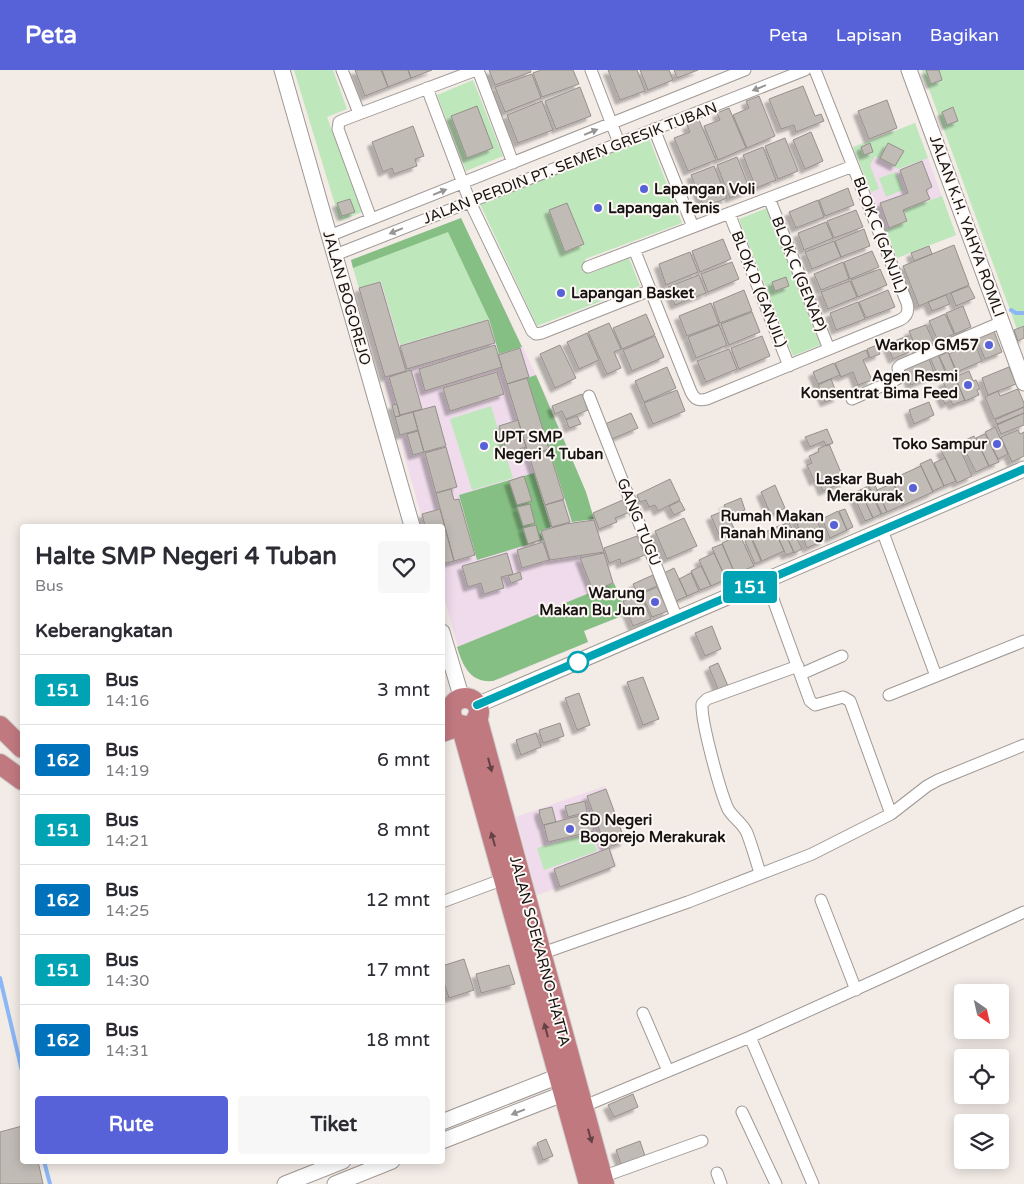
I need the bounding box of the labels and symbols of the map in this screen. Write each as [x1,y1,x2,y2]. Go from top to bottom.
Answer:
one-way arrow [751,84,766,92]
street label: JALAN PERDIN PT. SEMEN GRESIK TUBAN [420,98,720,228]
one-way arrow [583,127,598,135]
street label: JALAN K.H. YAHYA ROMLI [926,133,1008,319]
street label: BLOK C (GANJIL) [850,174,910,296]
place label: Lapangan Voli [654,180,755,199]
marker: Lapangan Voli [638,183,650,195]
one-way arrow [432,188,447,195]
place label: Lapangan Tenis [608,199,720,218]
marker: Lapangan Tenis [592,202,604,214]
street label: BLOK C (GENAP) [768,214,830,334]
one-way arrow [388,227,403,235]
street label: BLOK D (GANJIL) [727,228,791,350]
street label: JALAN BOGOREJO [319,229,375,367]
place label: Lapangan Basket [571,284,695,303]
marker: Lapangan Basket [555,287,567,299]
place label: Warkop GM57 [875,336,979,355]
marker: Warkop GM57 [983,339,995,351]
place label: Agen Resmi Konsentrat Bima Feed [801,367,958,402]
marker: Agen Resmi Konsentrat Bima Feed [962,379,974,391]
place label: UPT SMP Negeri 4 Tuban [494,428,603,464]
place label: Toko Sampur [892,435,987,454]
marker: Toko Sampur [991,438,1003,450]
marker: UPT SMP Negeri 4 Tuban [478,440,490,452]
place label: Laskar Buah Merakurak [816,470,903,505]
street label: GANG TUGU [613,475,665,569]
marker: Laskar Buah Merakurak [907,482,919,494]
place label: Rumah Makan Ranah Minang [720,507,824,543]
marker: Rumah Makan Ranah Minang [828,519,840,531]
line badge: 151 [721,571,779,603]
place label: Warung Makan Bu Jum [539,584,645,619]
marker: Warung Makan Bu Jum [649,596,661,608]
unlabelled marker [567,651,589,673]
one-way arrow [486,758,494,773]
place label: SD Negeri Bogorejo Merakurak [580,811,725,847]
marker: SD Negeri Bogorejo Merakurak [564,823,576,835]
one-way arrow [489,832,497,847]
street label: JALAN SOEKARNO-HATTA [506,854,574,1048]
north arrow [954,984,1009,1039]
one-way arrow [541,1022,549,1037]
one-way arrow [511,1108,525,1116]
one-way arrow [586,1128,594,1143]

